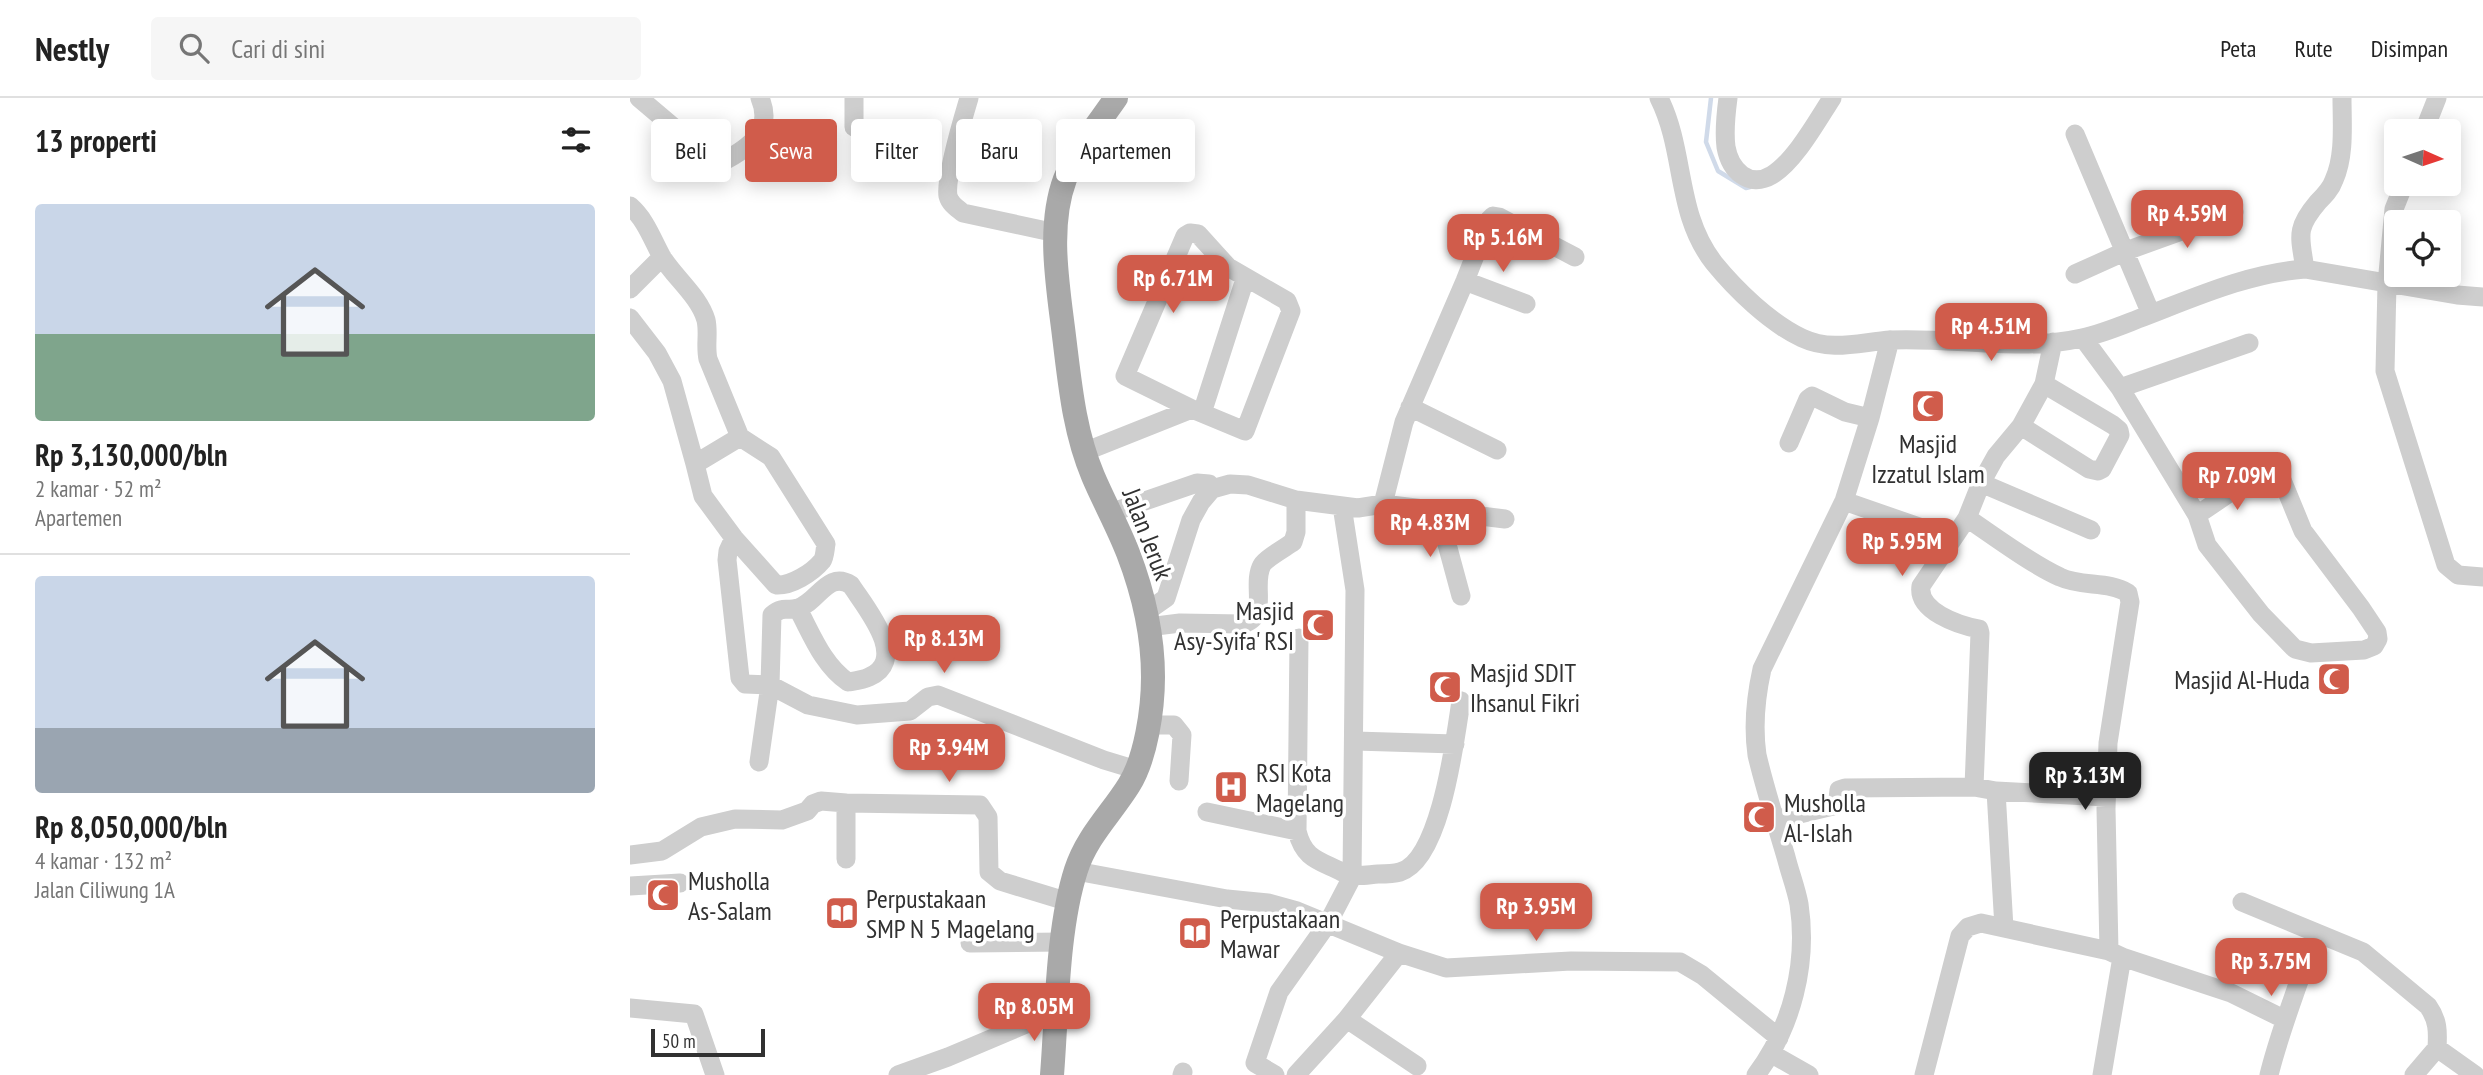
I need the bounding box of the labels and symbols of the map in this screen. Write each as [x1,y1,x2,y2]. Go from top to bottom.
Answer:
north arrow [2384,119,2460,196]
pin: Rp 4.59M [2115,190,2259,250]
pin: Rp 5.16M [1431,214,1575,274]
pin: Rp 6.71M [1101,256,1245,315]
pin: Rp 4.51M [1919,303,2063,363]
mosque icon: Masjid Izzatul Islam [1909,387,1947,425]
place label: Masjid Izzatul Islam [1871,427,1985,490]
pin: Rp 7.09M [2165,452,2309,512]
street label: Jalan Jeruk [1115,483,1181,585]
pin: Rp 4.83M [1358,500,1502,559]
pin: Rp 5.95M [1830,518,1974,578]
place label: Masjid Asy-Syifa' RSI [1174,594,1294,657]
mosque icon: Masjid Asy-Syifa' RSI [1299,606,1337,644]
pin: Rp 8.13M [872,616,1016,675]
place label: Masjid SDIT Ihsanul Fikri [1470,656,1580,719]
mosque icon: Masjid Al-Huda [2315,660,2353,698]
place label: Masjid Al-Huda [2174,663,2310,696]
mosque icon: Masjid SDIT Ihsanul Fikri [1426,668,1464,706]
pin: Rp 3.94M [877,724,1021,784]
pin: Rp 3.13M [2013,752,2157,812]
place label: RSI Kota Magelang [1256,756,1344,819]
hospital icon: RSI Kota Magelang [1212,768,1250,806]
place label: Musholla Al-Islah [1784,786,1866,849]
mosque icon: Musholla Al-Islah [1740,798,1778,836]
place label: Musholla As-Salam [688,864,772,927]
mosque icon: Musholla As-Salam [644,876,682,914]
place label: Perpustakaan SMP N 5 Magelang [866,882,1035,945]
pin: Rp 3.95M [1464,884,1608,943]
library icon: Perpustakaan SMP N 5 Magelang [823,894,861,932]
place label: Perpustakaan Mawar [1220,902,1340,965]
library icon: Perpustakaan Mawar [1176,914,1214,952]
pin: Rp 3.75M [2199,939,2343,998]
pin: Rp 8.05M [962,984,1106,1043]
scale bar [651,1026,765,1058]

